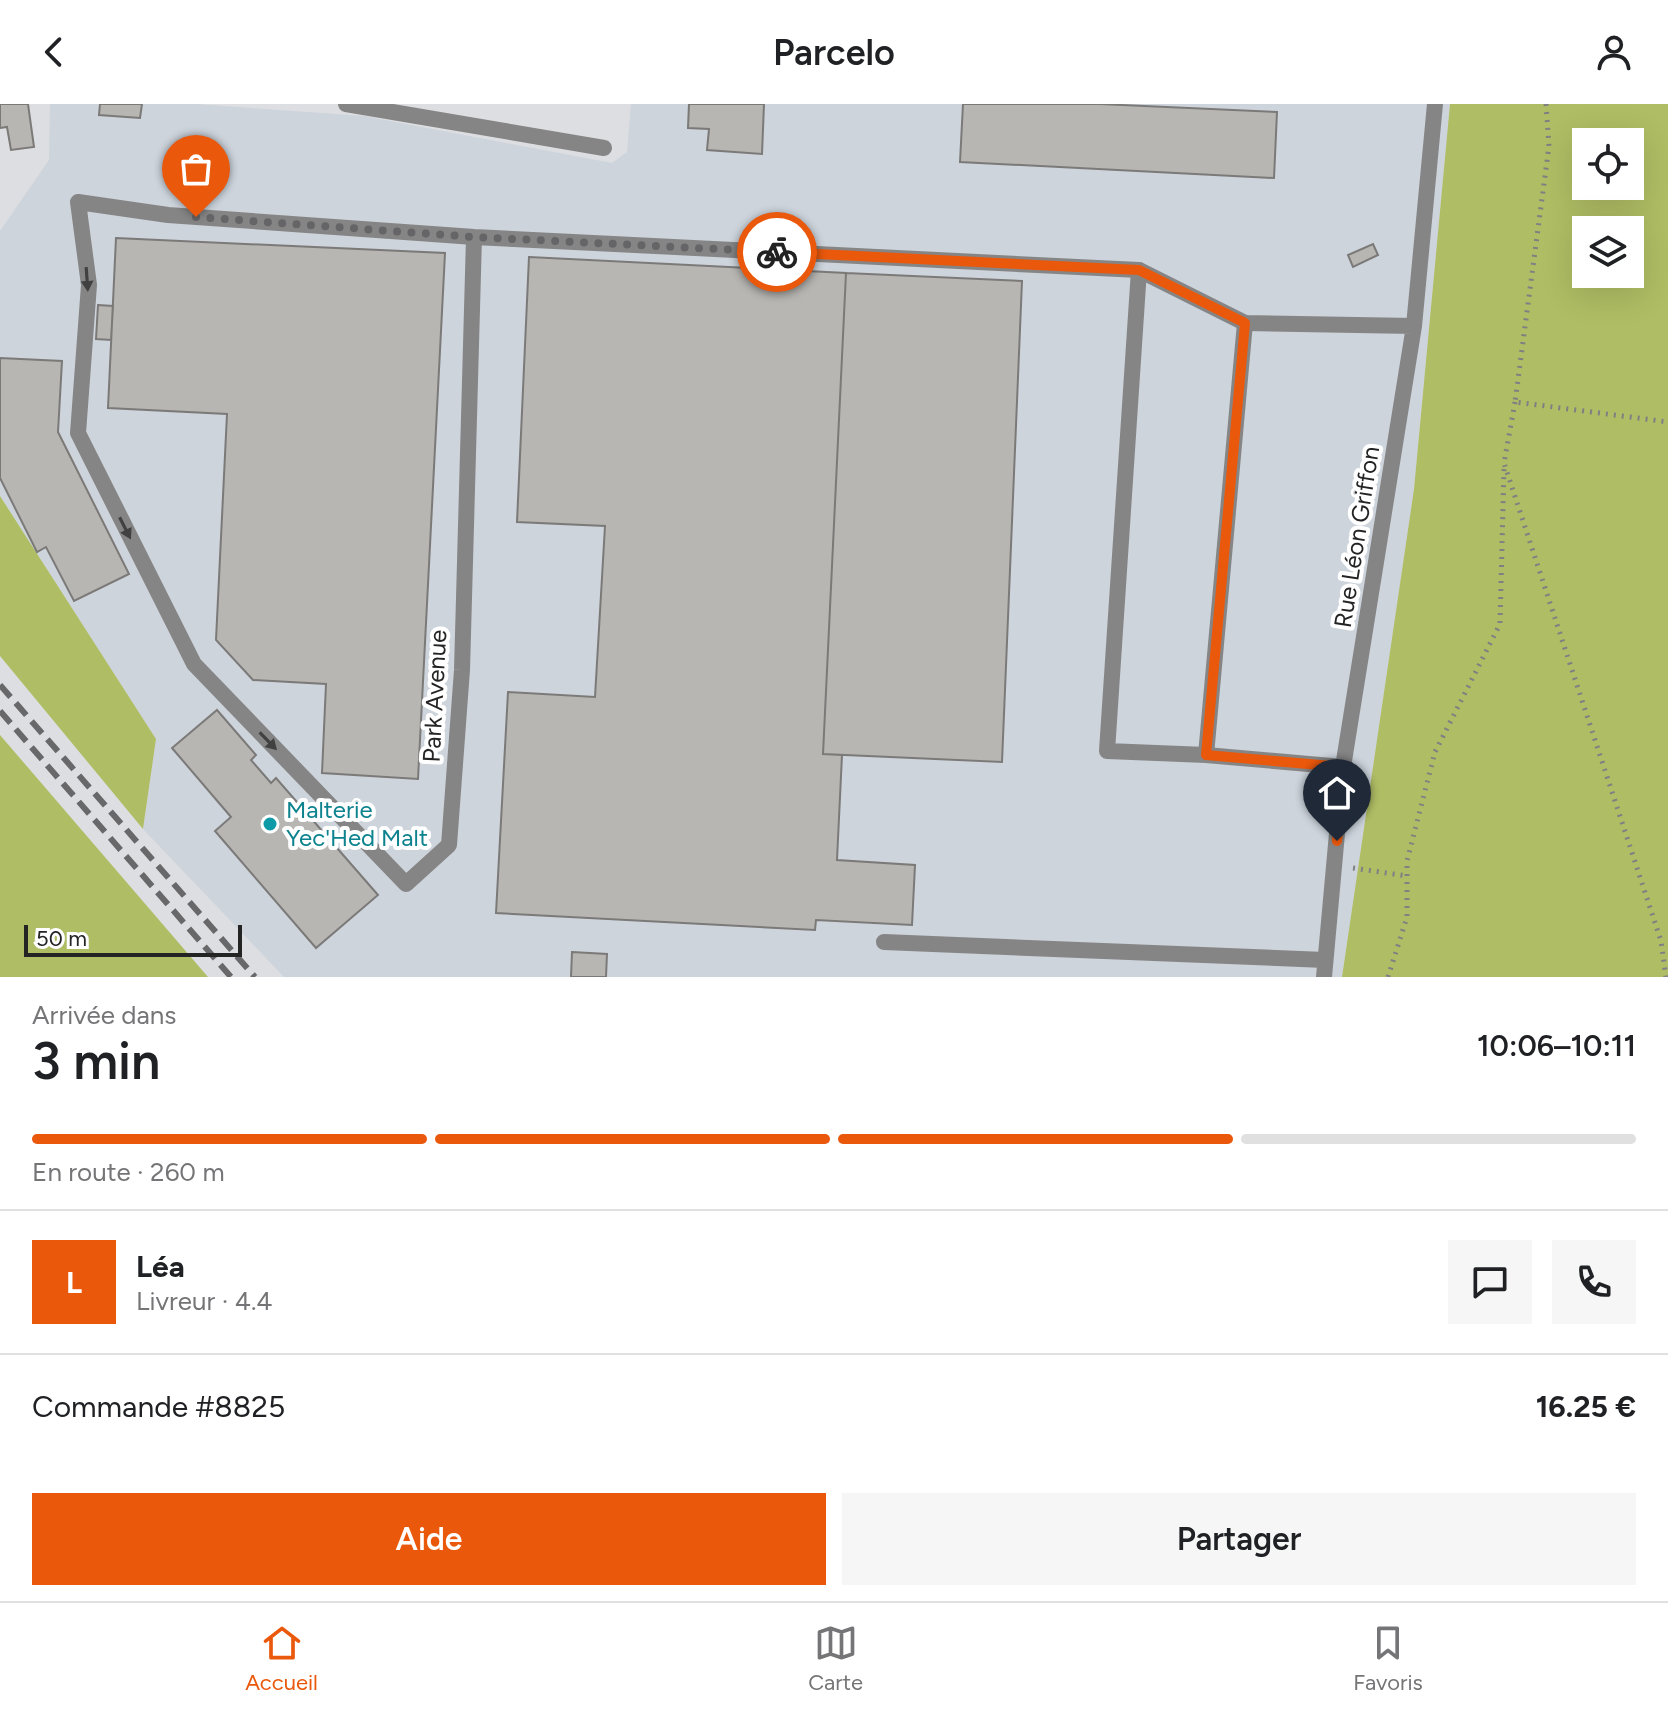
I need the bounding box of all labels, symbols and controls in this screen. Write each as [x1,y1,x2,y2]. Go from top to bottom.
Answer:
icon: back [32,30,76,74]
icon: person [1592,30,1636,74]
text: Parcelo [773,31,895,74]
map controls [1572,128,1644,288]
button: locate [1572,128,1644,200]
pin [162,135,230,217]
icon: bag [174,147,218,191]
courier [737,212,817,292]
button: layers [1572,216,1644,288]
icon: bike [755,230,799,274]
one-way arrow [81,267,94,292]
street label: Rue Léon Griffon [1328,444,1385,630]
one-way arrow [119,516,132,539]
street label: Park Avenue [417,629,452,763]
one-way arrow [259,732,277,751]
pin [1303,759,1371,841]
icon: home [1315,771,1359,815]
place label: Malterie Yec'Hed Malt [286,795,428,852]
marker: Malterie Yec'Hed Malt [261,815,279,833]
scale bar [24,921,242,957]
text: 50 m [36,925,87,952]
text: Arrivée dans [32,999,176,1031]
text: 10:06–10:11 [1477,1027,1636,1064]
text: 3 min [32,1030,160,1092]
text: En route · 260 m [32,1156,225,1188]
button: chat [1448,1240,1532,1324]
button: phone [1552,1240,1636,1324]
text: Léa [136,1248,185,1285]
text: L [66,1264,82,1301]
text: Livreur · 4.4 [136,1285,273,1317]
text: Commande #8825 [32,1388,285,1425]
text: 16.25 € [1536,1388,1636,1425]
button: Aide [32,1493,826,1585]
button: Partager [842,1493,1636,1585]
tab: Accueil [245,1621,318,1696]
tab: Carte [808,1621,863,1696]
tab: Favoris [1353,1621,1423,1696]

